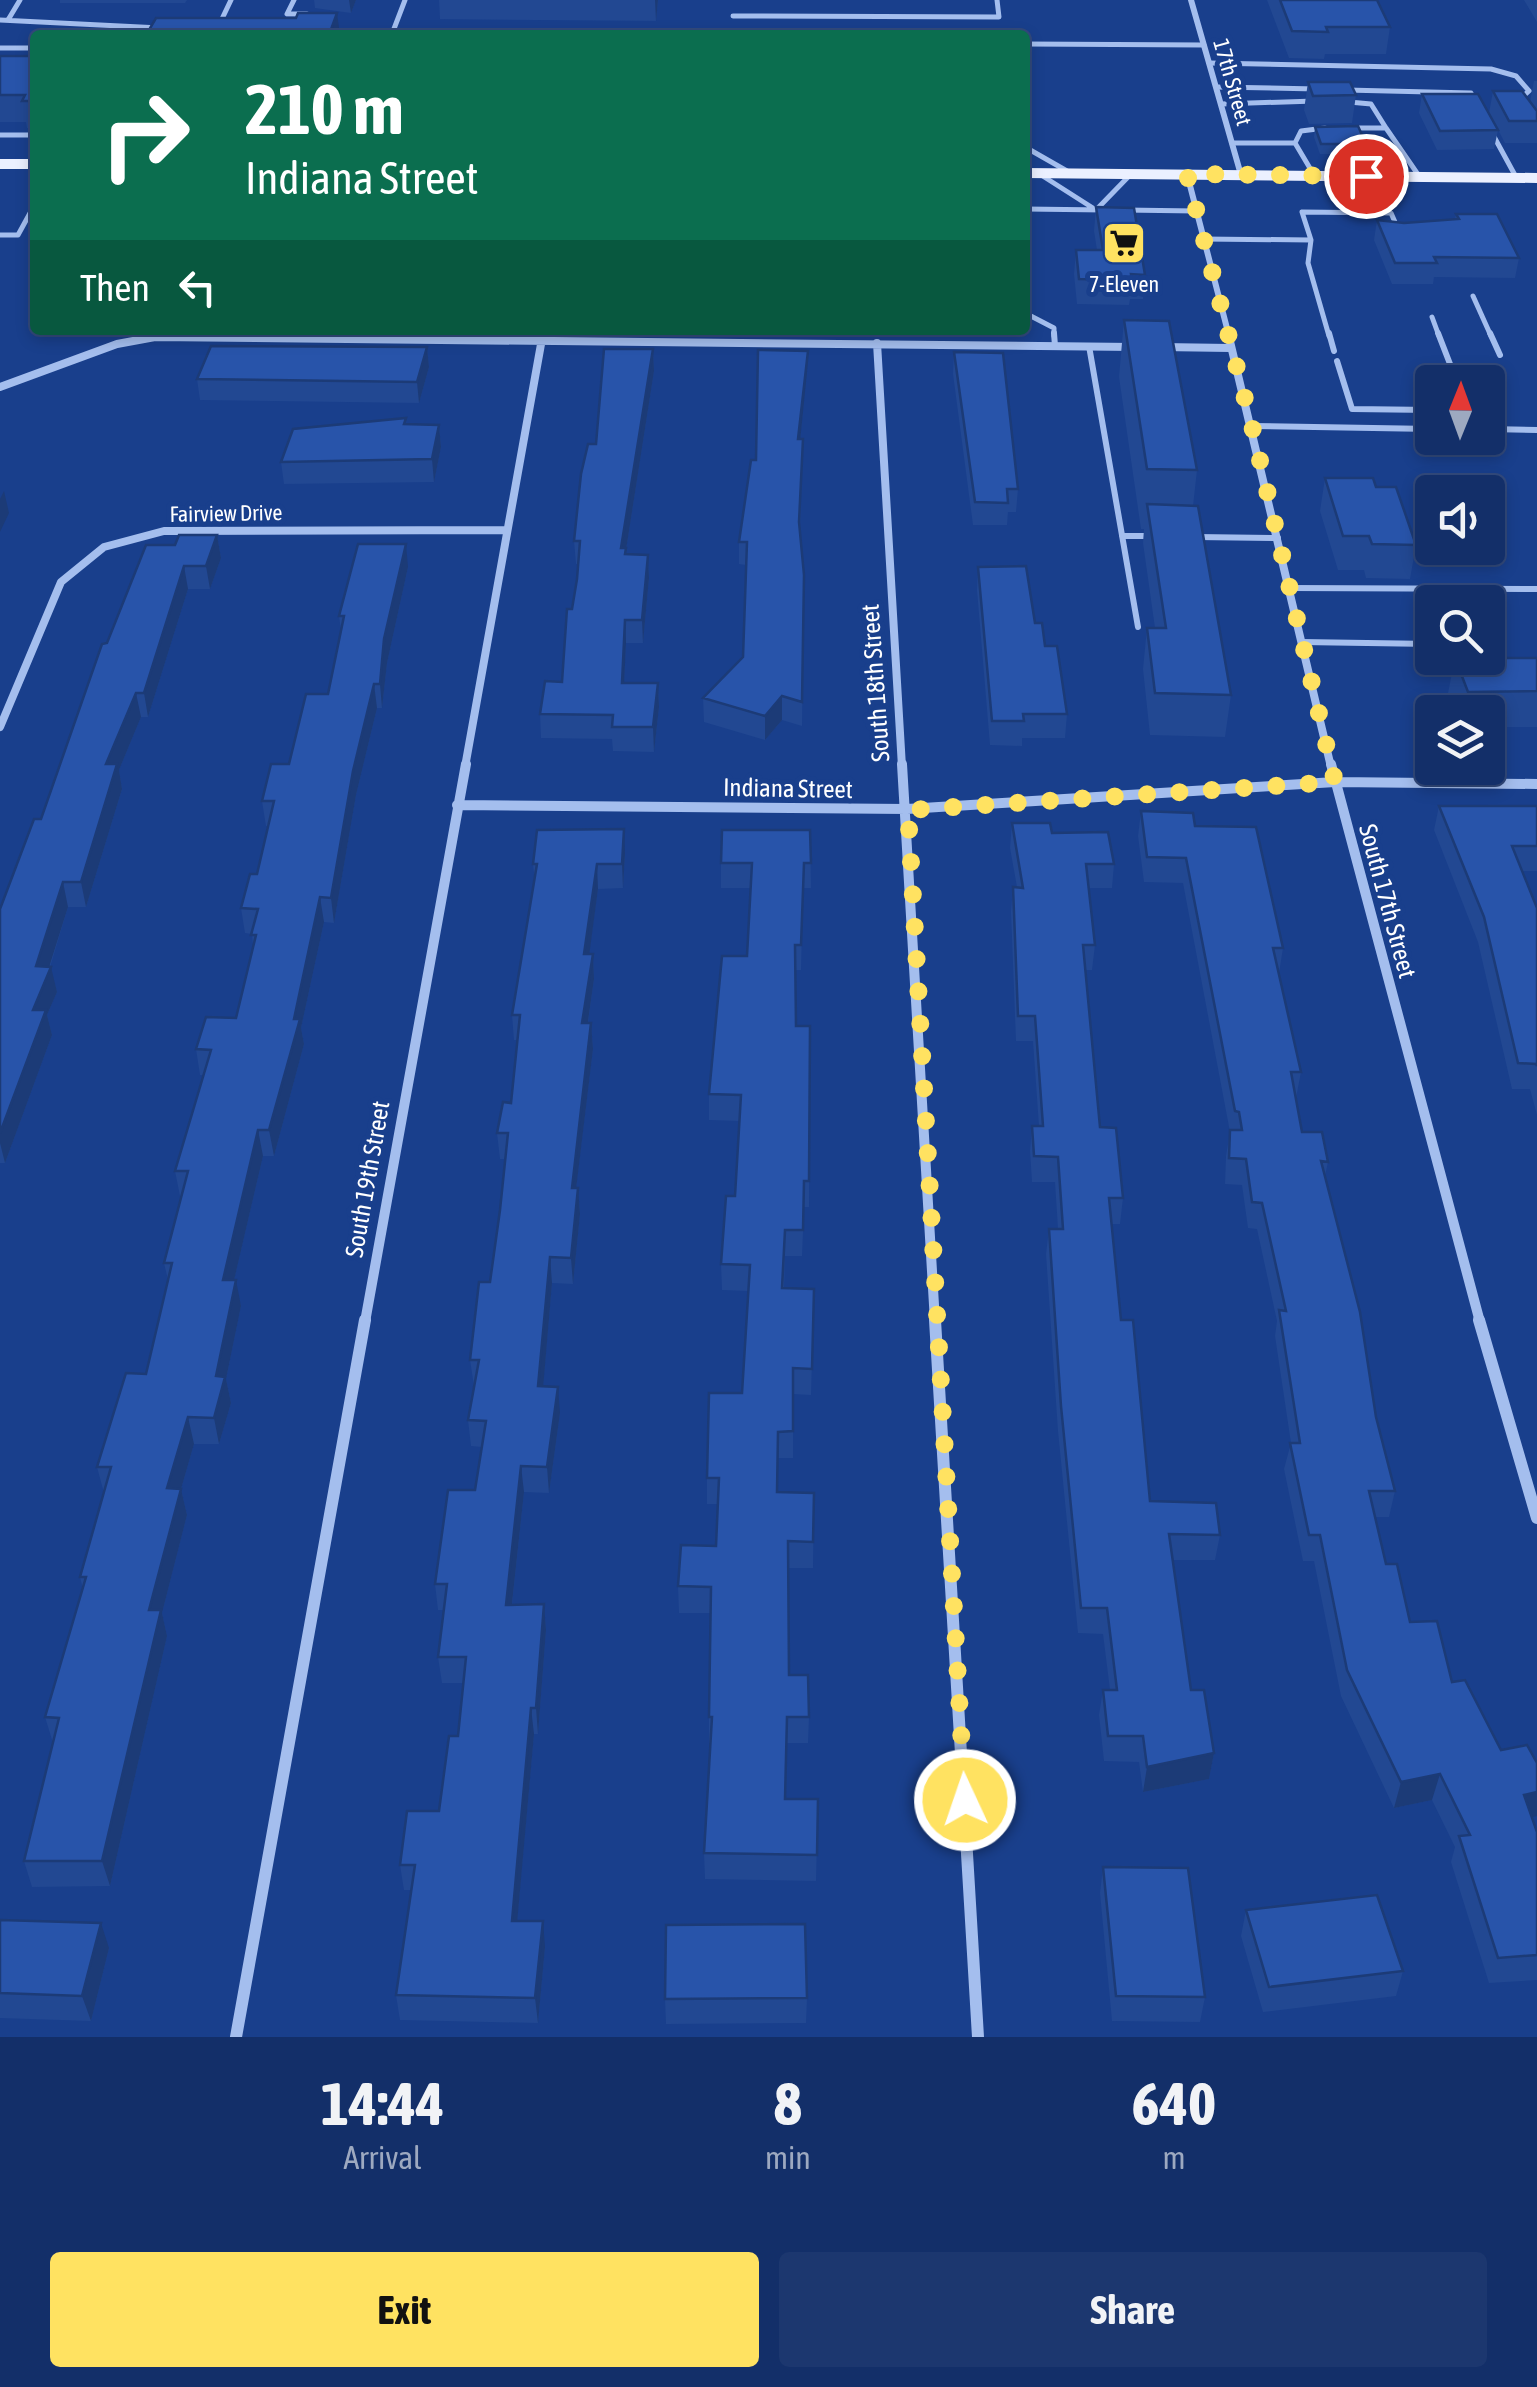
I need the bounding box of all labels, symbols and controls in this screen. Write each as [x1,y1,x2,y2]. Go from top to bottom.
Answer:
street label: 17th Street [1208,36,1258,128]
text: 210 m [245,69,404,149]
icon: right [80,70,210,200]
pin [1324,134,1409,219]
icon: arrive [1339,149,1394,204]
text: Indiana Street [245,152,479,204]
supermarket icon: 7-Eleven [1101,220,1147,266]
icon: left [170,260,225,315]
text: Then [80,266,150,309]
place label: 7-Eleven [1089,271,1159,297]
north arrow [1415,365,1505,455]
map controls [1415,365,1505,785]
button: sound [1415,475,1505,565]
street label: Fairview Drive [169,499,283,527]
button: search [1415,585,1505,675]
street label: South 18th Street [856,603,894,763]
button: layers [1415,695,1505,785]
street label: Indiana Street [723,773,853,803]
street label: South 17th Street [1354,821,1422,981]
street label: South 19th Street [339,1099,395,1259]
position arrow [913,1748,1017,1852]
text: 14:44 [321,2069,444,2138]
text: 8 [774,2069,802,2138]
text: 640 [1132,2069,1216,2138]
text: Arrival [343,2139,422,2176]
text: min [765,2139,811,2176]
text: m [1162,2139,1185,2176]
button: Exit [50,2252,759,2367]
button: Share [779,2252,1487,2367]

